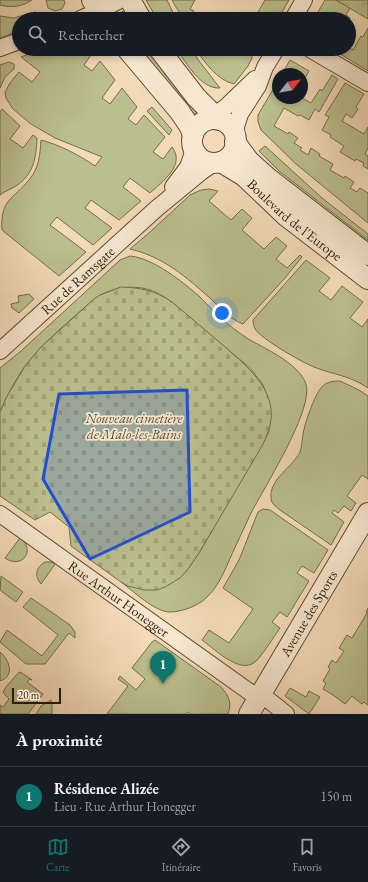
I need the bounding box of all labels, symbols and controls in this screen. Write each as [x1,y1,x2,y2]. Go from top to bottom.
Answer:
search box [12,12,356,56]
icon: search [26,23,48,45]
text: Rechercher [58,25,124,44]
north arrow [272,68,308,104]
street label: Boulevard de l'Europe [243,175,346,265]
street label: Rue de Ramsgate [37,242,119,318]
your location [212,303,232,323]
park label: Nouveau cimetière de Malo-les-Bains [84,409,183,443]
street label: Rue Arthur Honegger [65,557,173,641]
street label: Avenue des Sports [276,566,341,661]
pin: 1 [150,651,176,684]
scale bar [12,686,61,705]
text: 20 m [18,688,39,702]
text: À proximité [16,729,102,751]
text: Résidence Alizée [54,779,159,798]
text: 1 [26,788,32,805]
text: 150 m [321,788,352,805]
text: Lieu · Rue Arthur Honegger [54,798,196,815]
tab: Carte [46,836,70,874]
tab: Itinéraire [162,836,200,874]
tab: Favoris [293,836,322,874]

